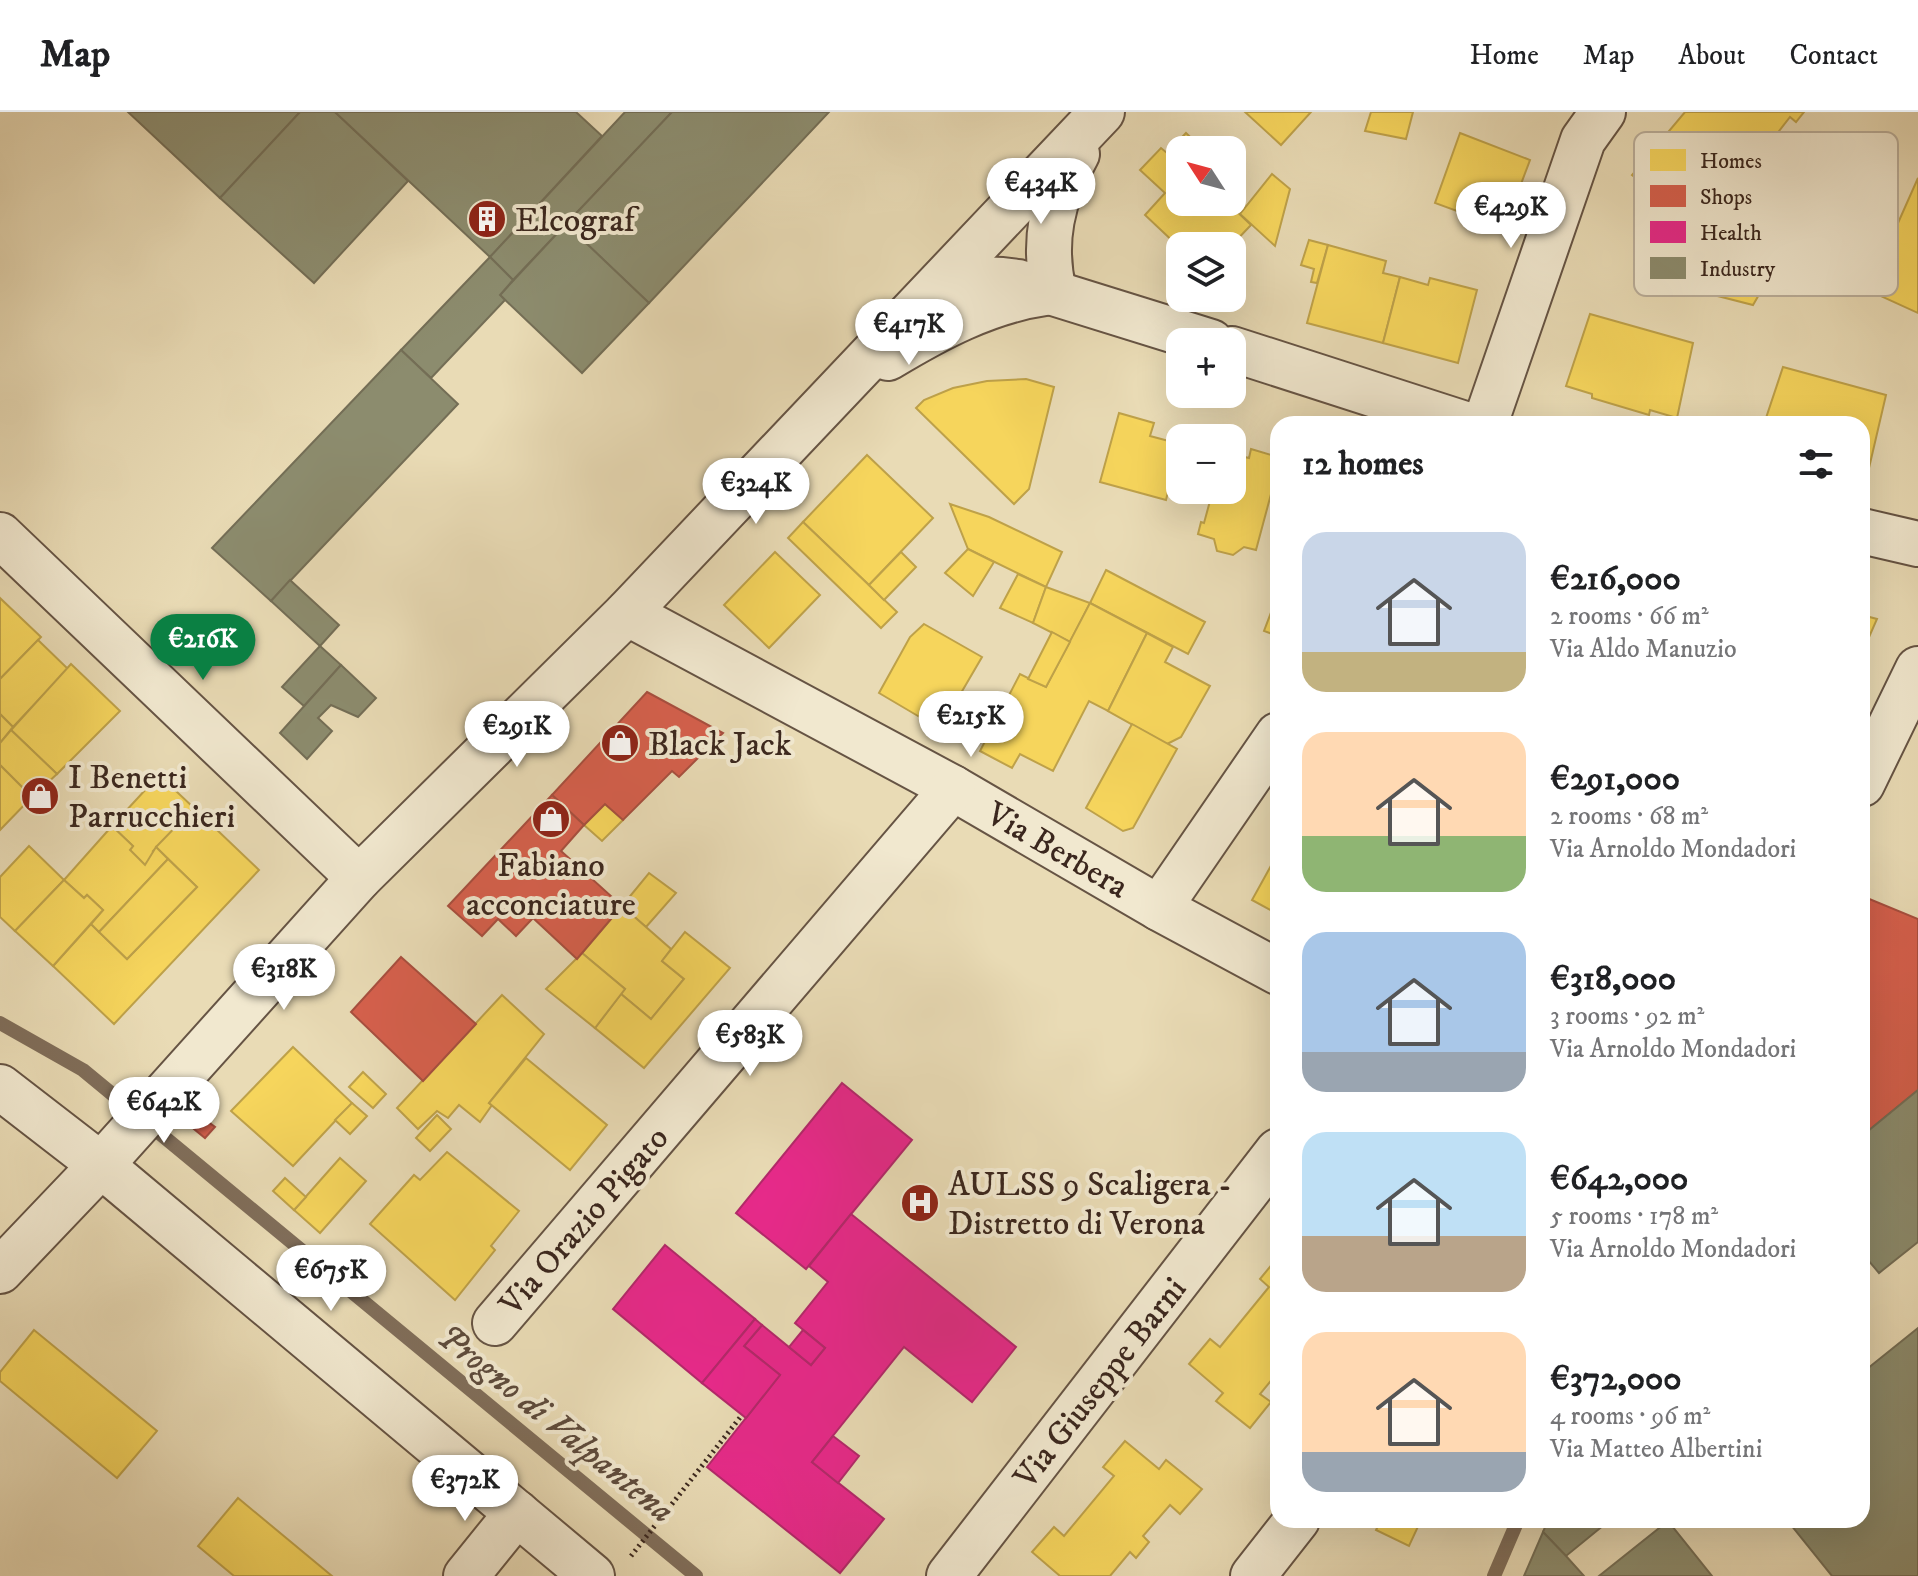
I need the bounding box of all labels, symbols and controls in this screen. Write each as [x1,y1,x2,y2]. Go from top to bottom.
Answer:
text: Map [40,31,110,79]
text: Home [1470,38,1539,73]
text: Map [1583,38,1634,73]
text: About [1678,38,1745,73]
text: Contact [1789,38,1878,73]
legend [1634,132,1898,296]
north arrow [1166,136,1246,216]
map controls [1166,136,1246,504]
text: Homes [1700,148,1762,175]
pin: €434K [985,158,1097,226]
text: €434K [1004,167,1078,200]
pin: €429K [1455,182,1567,250]
text: Shops [1700,184,1752,211]
text: €429K [1474,191,1548,224]
building icon: Elcograf [466,198,508,240]
place label: Elcograf [515,200,640,242]
text: Health [1700,220,1762,247]
button: layers [1166,232,1246,312]
text: Industry [1700,256,1776,283]
pin: €417K [853,299,965,367]
text: €417K [873,308,945,341]
button: + [1166,328,1246,408]
button: − [1166,424,1246,504]
icon: filters [1794,442,1838,486]
text: 12 homes [1302,443,1424,485]
pin: €324K [700,458,812,526]
text: €324K [721,467,791,500]
text: €216,000 [1550,558,1681,600]
icon: home [1366,564,1462,660]
text: 2 rooms · 66 m² [1550,600,1709,633]
pin: €216K [147,614,259,682]
text: €216K [168,623,238,656]
text: Via Aldo Manuzio [1550,633,1737,666]
pin: €215K [915,691,1027,759]
text: €215K [937,700,1005,733]
pin: €291K [461,701,573,769]
text: €291K [483,710,551,743]
shop icon: Black Jack [599,722,641,764]
place label: Black Jack [648,724,792,766]
place label: I Benetti Parrucchieri [68,757,235,838]
text: €291,000 [1550,758,1680,800]
icon: home [1366,764,1462,860]
shop icon: I Benetti Parrucchieri [19,775,61,817]
street label: Via Berbera [978,793,1136,908]
shop icon: Fabiano acconciature [530,798,572,840]
text: 2 rooms · 68 m² [1550,800,1708,833]
text: Via Arnoldo Mondadori [1550,833,1796,866]
place label: Fabiano acconciature [466,845,636,926]
pin: €318K [228,944,340,1012]
text: €318K [251,953,317,986]
text: €318,000 [1550,958,1676,1000]
icon: home [1366,964,1462,1060]
text: 3 rooms · 92 m² [1550,1000,1704,1033]
pin: €583K [694,1010,806,1078]
text: €583K [715,1019,785,1052]
text: Via Arnoldo Mondadori [1550,1033,1796,1066]
pin: €642K [108,1077,220,1145]
text: €642K [127,1086,201,1119]
street label: Via Orazio Pigato [490,1118,678,1325]
text: €642,000 [1550,1158,1688,1200]
place label: AULSS 9 Scaligera - Distretto di Verona [948,1164,1232,1245]
icon: home [1366,1164,1462,1260]
hospital icon: AULSS 9 Scaligera - Distretto di Verona [899,1182,941,1224]
text: 5 rooms · 178 m² [1550,1200,1718,1233]
text: Via Arnoldo Mondadori [1550,1233,1796,1266]
pin: €675K [275,1245,387,1313]
text: €675K [294,1254,368,1287]
street label: Via Giuseppe Barni [1004,1269,1196,1498]
water label: Progno di Valpantena [428,1314,683,1534]
text: €372,000 [1550,1358,1682,1400]
icon: home [1366,1364,1462,1460]
text: 4 rooms · 96 m² [1550,1400,1710,1433]
text: Via Matteo Albertini [1550,1433,1762,1466]
pin: €372K [409,1455,521,1523]
text: €372K [430,1464,500,1497]

